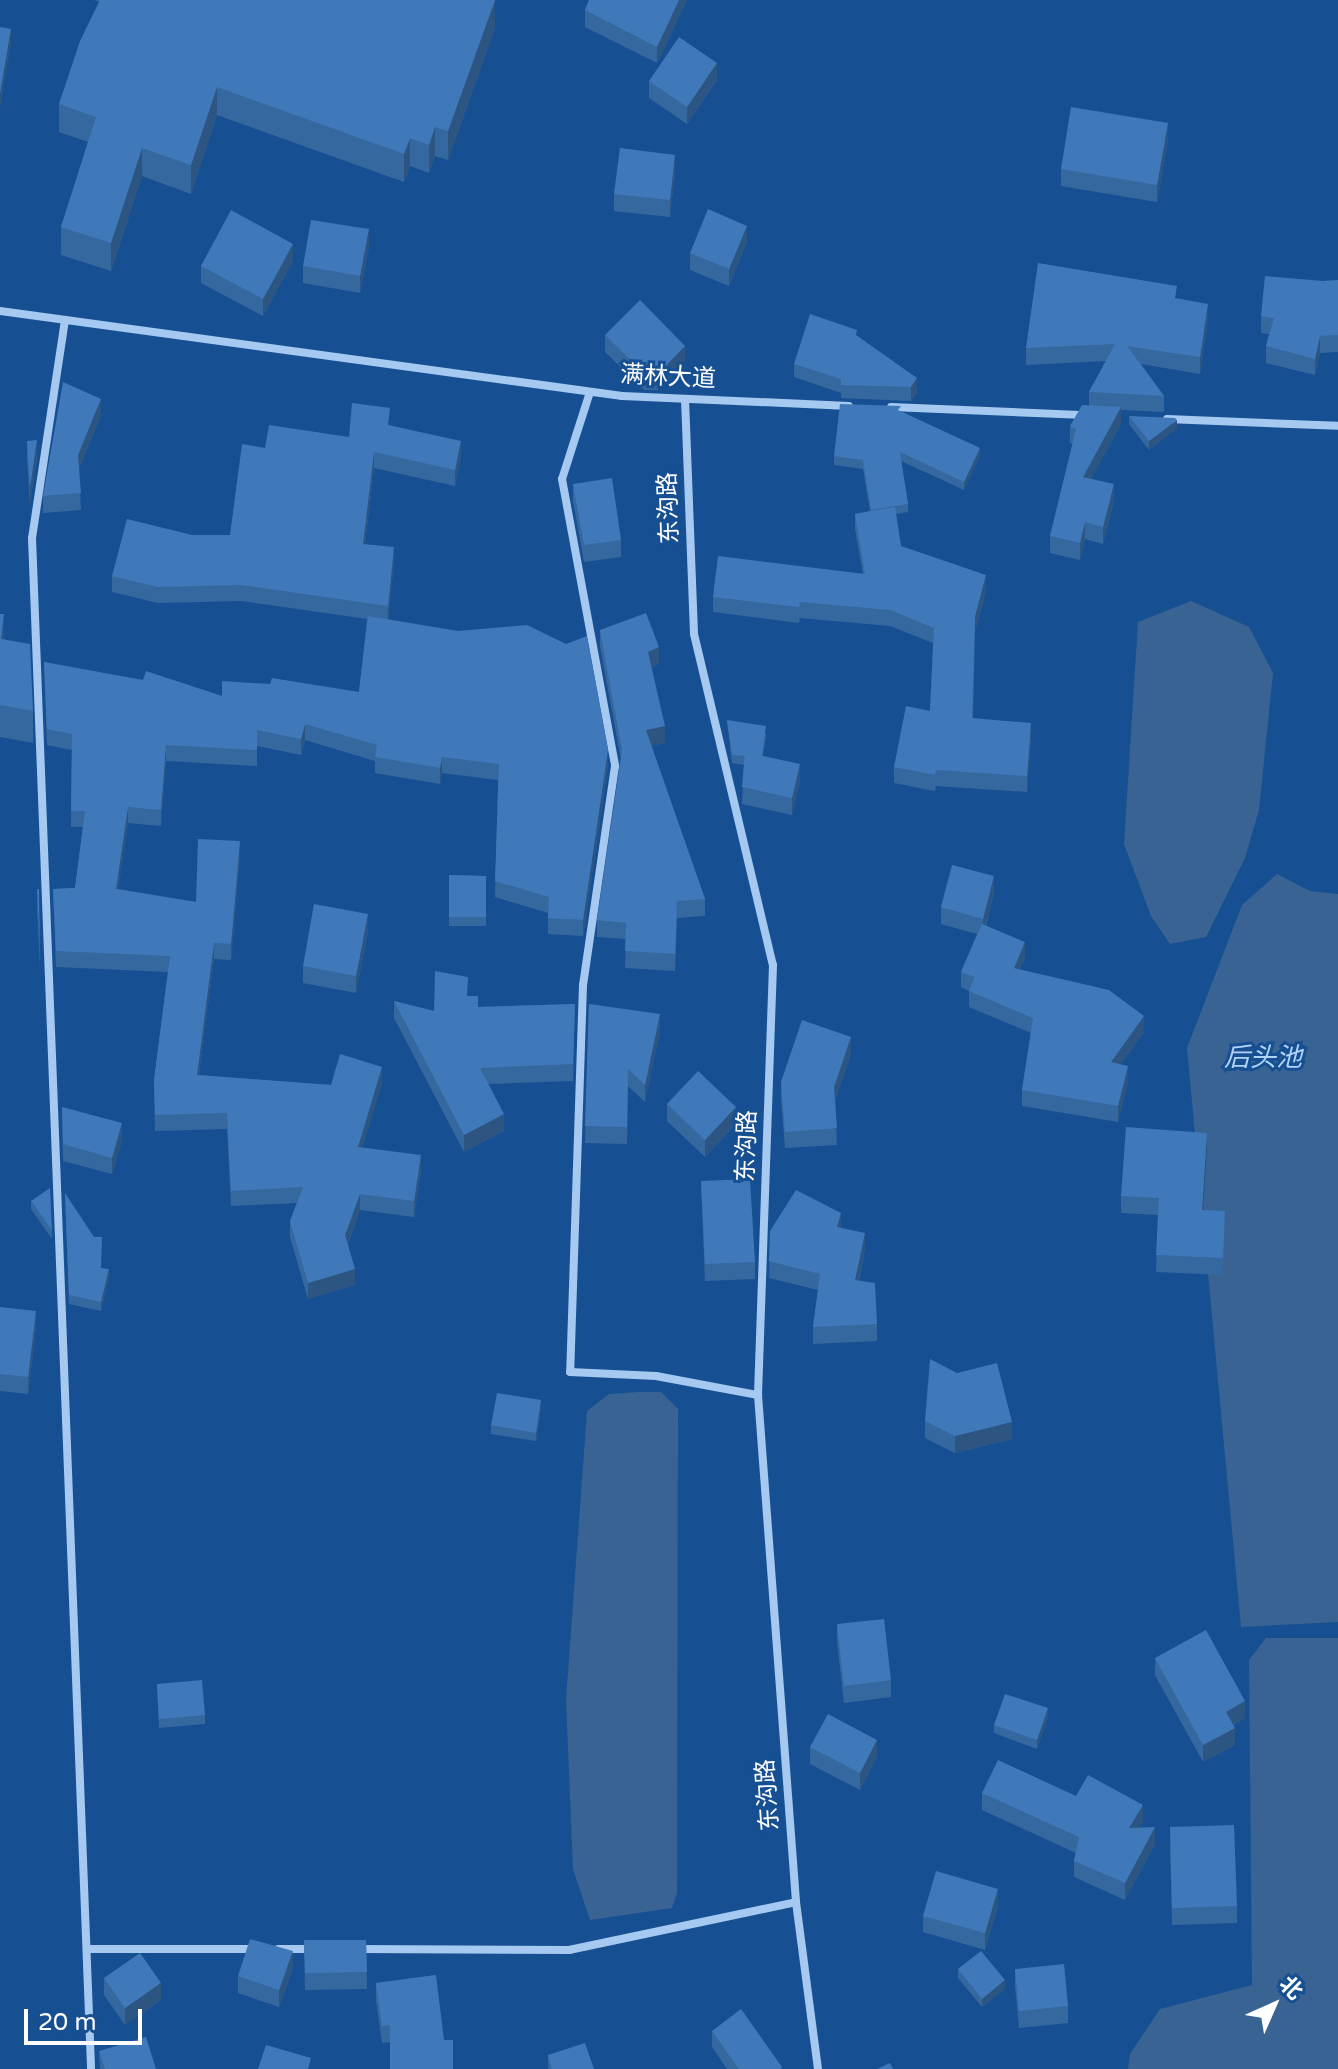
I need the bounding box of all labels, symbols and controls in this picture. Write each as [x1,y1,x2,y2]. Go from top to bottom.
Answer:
street label: 满林大道 [619,360,717,394]
street label: 东沟路 [653,472,685,544]
water label: 后头池 [1224,1042,1302,1074]
street label: 东沟路 [731,1110,763,1182]
street label: 东沟路 [751,1758,785,1832]
north arrow [1234,1965,1314,2045]
text: 北 [1274,1971,1308,2005]
scale bar [28,1993,146,2043]
text: 20 m [38,2008,96,2037]

